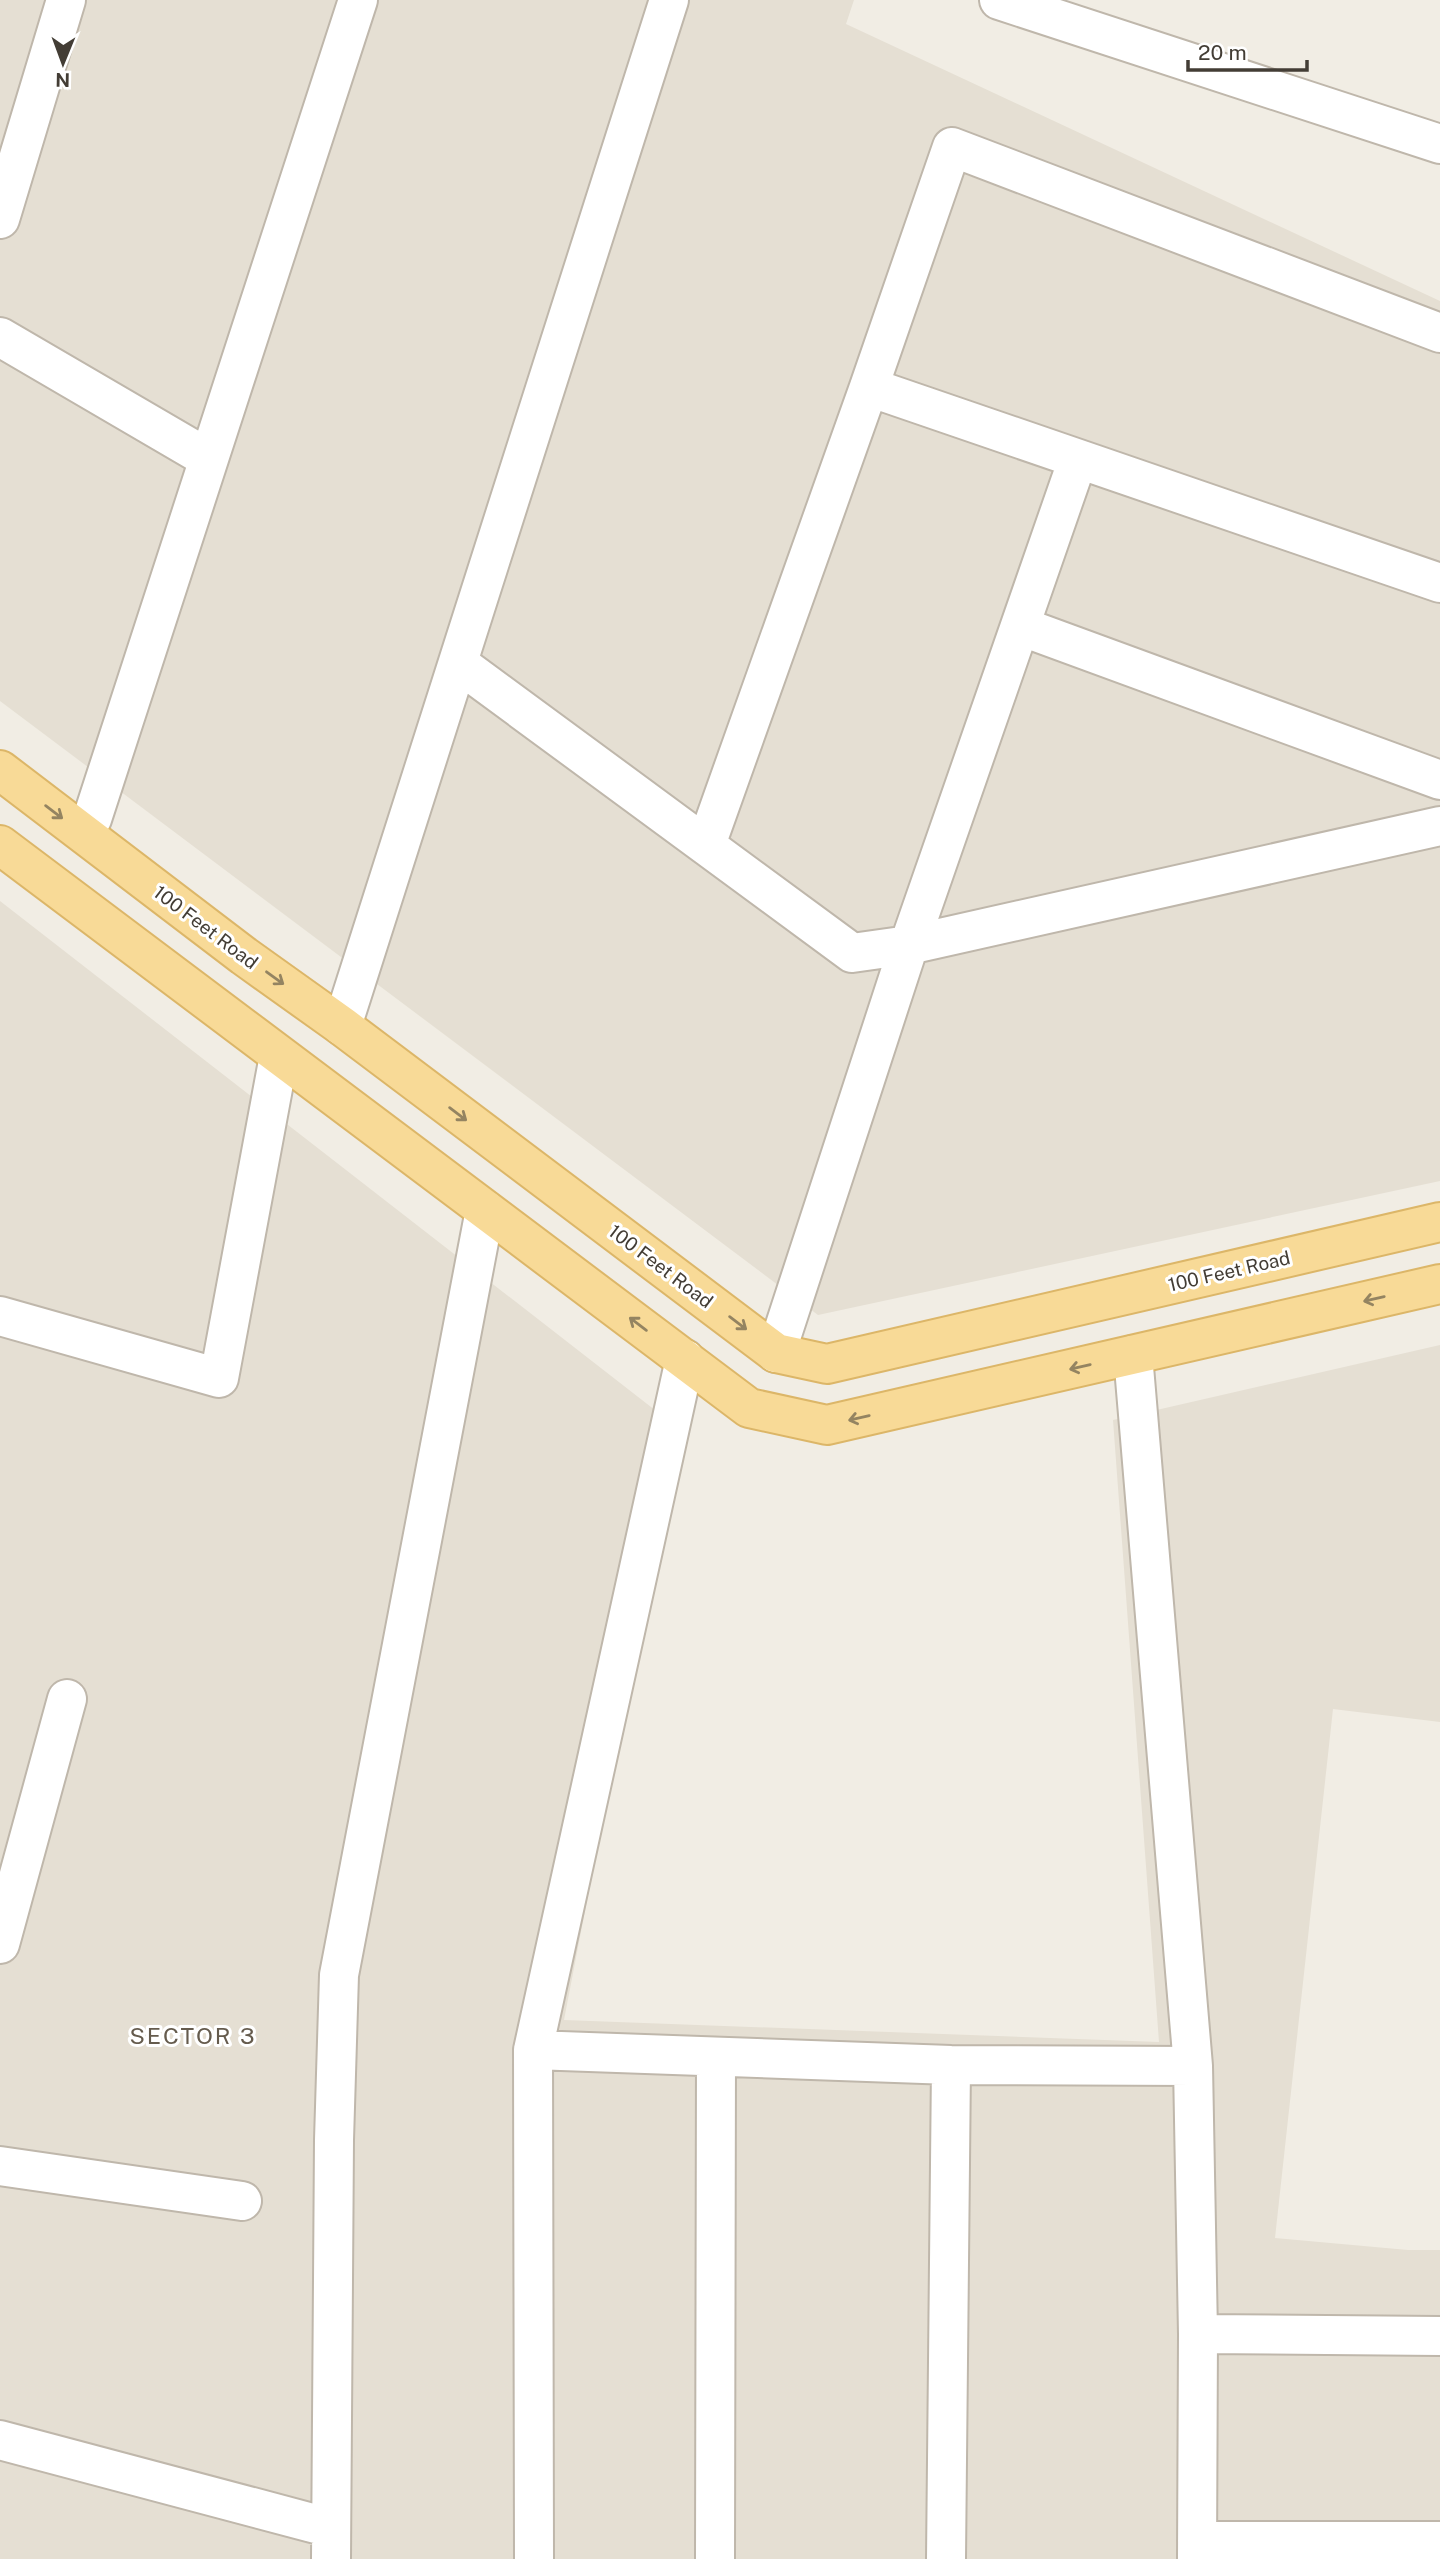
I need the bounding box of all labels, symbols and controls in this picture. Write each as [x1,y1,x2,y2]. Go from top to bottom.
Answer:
north arrow [28,28,98,98]
scale bar [1188,28,1307,72]
text: 20 m [1198,40,1247,65]
text: N [55,69,70,91]
one-way arrow [45,804,63,819]
street label: 100 Feet Road [150,881,262,973]
one-way arrow [265,971,284,986]
one-way arrow [448,1106,467,1121]
street label: 100 Feet Road [605,1220,717,1312]
street label: 100 Feet Road [1166,1246,1292,1296]
one-way arrow [1363,1293,1385,1306]
one-way arrow [728,1316,747,1331]
one-way arrow [629,1317,648,1331]
one-way arrow [1069,1361,1092,1374]
one-way arrow [848,1412,871,1425]
district label: SECTOR 3 [129,2022,257,2049]

